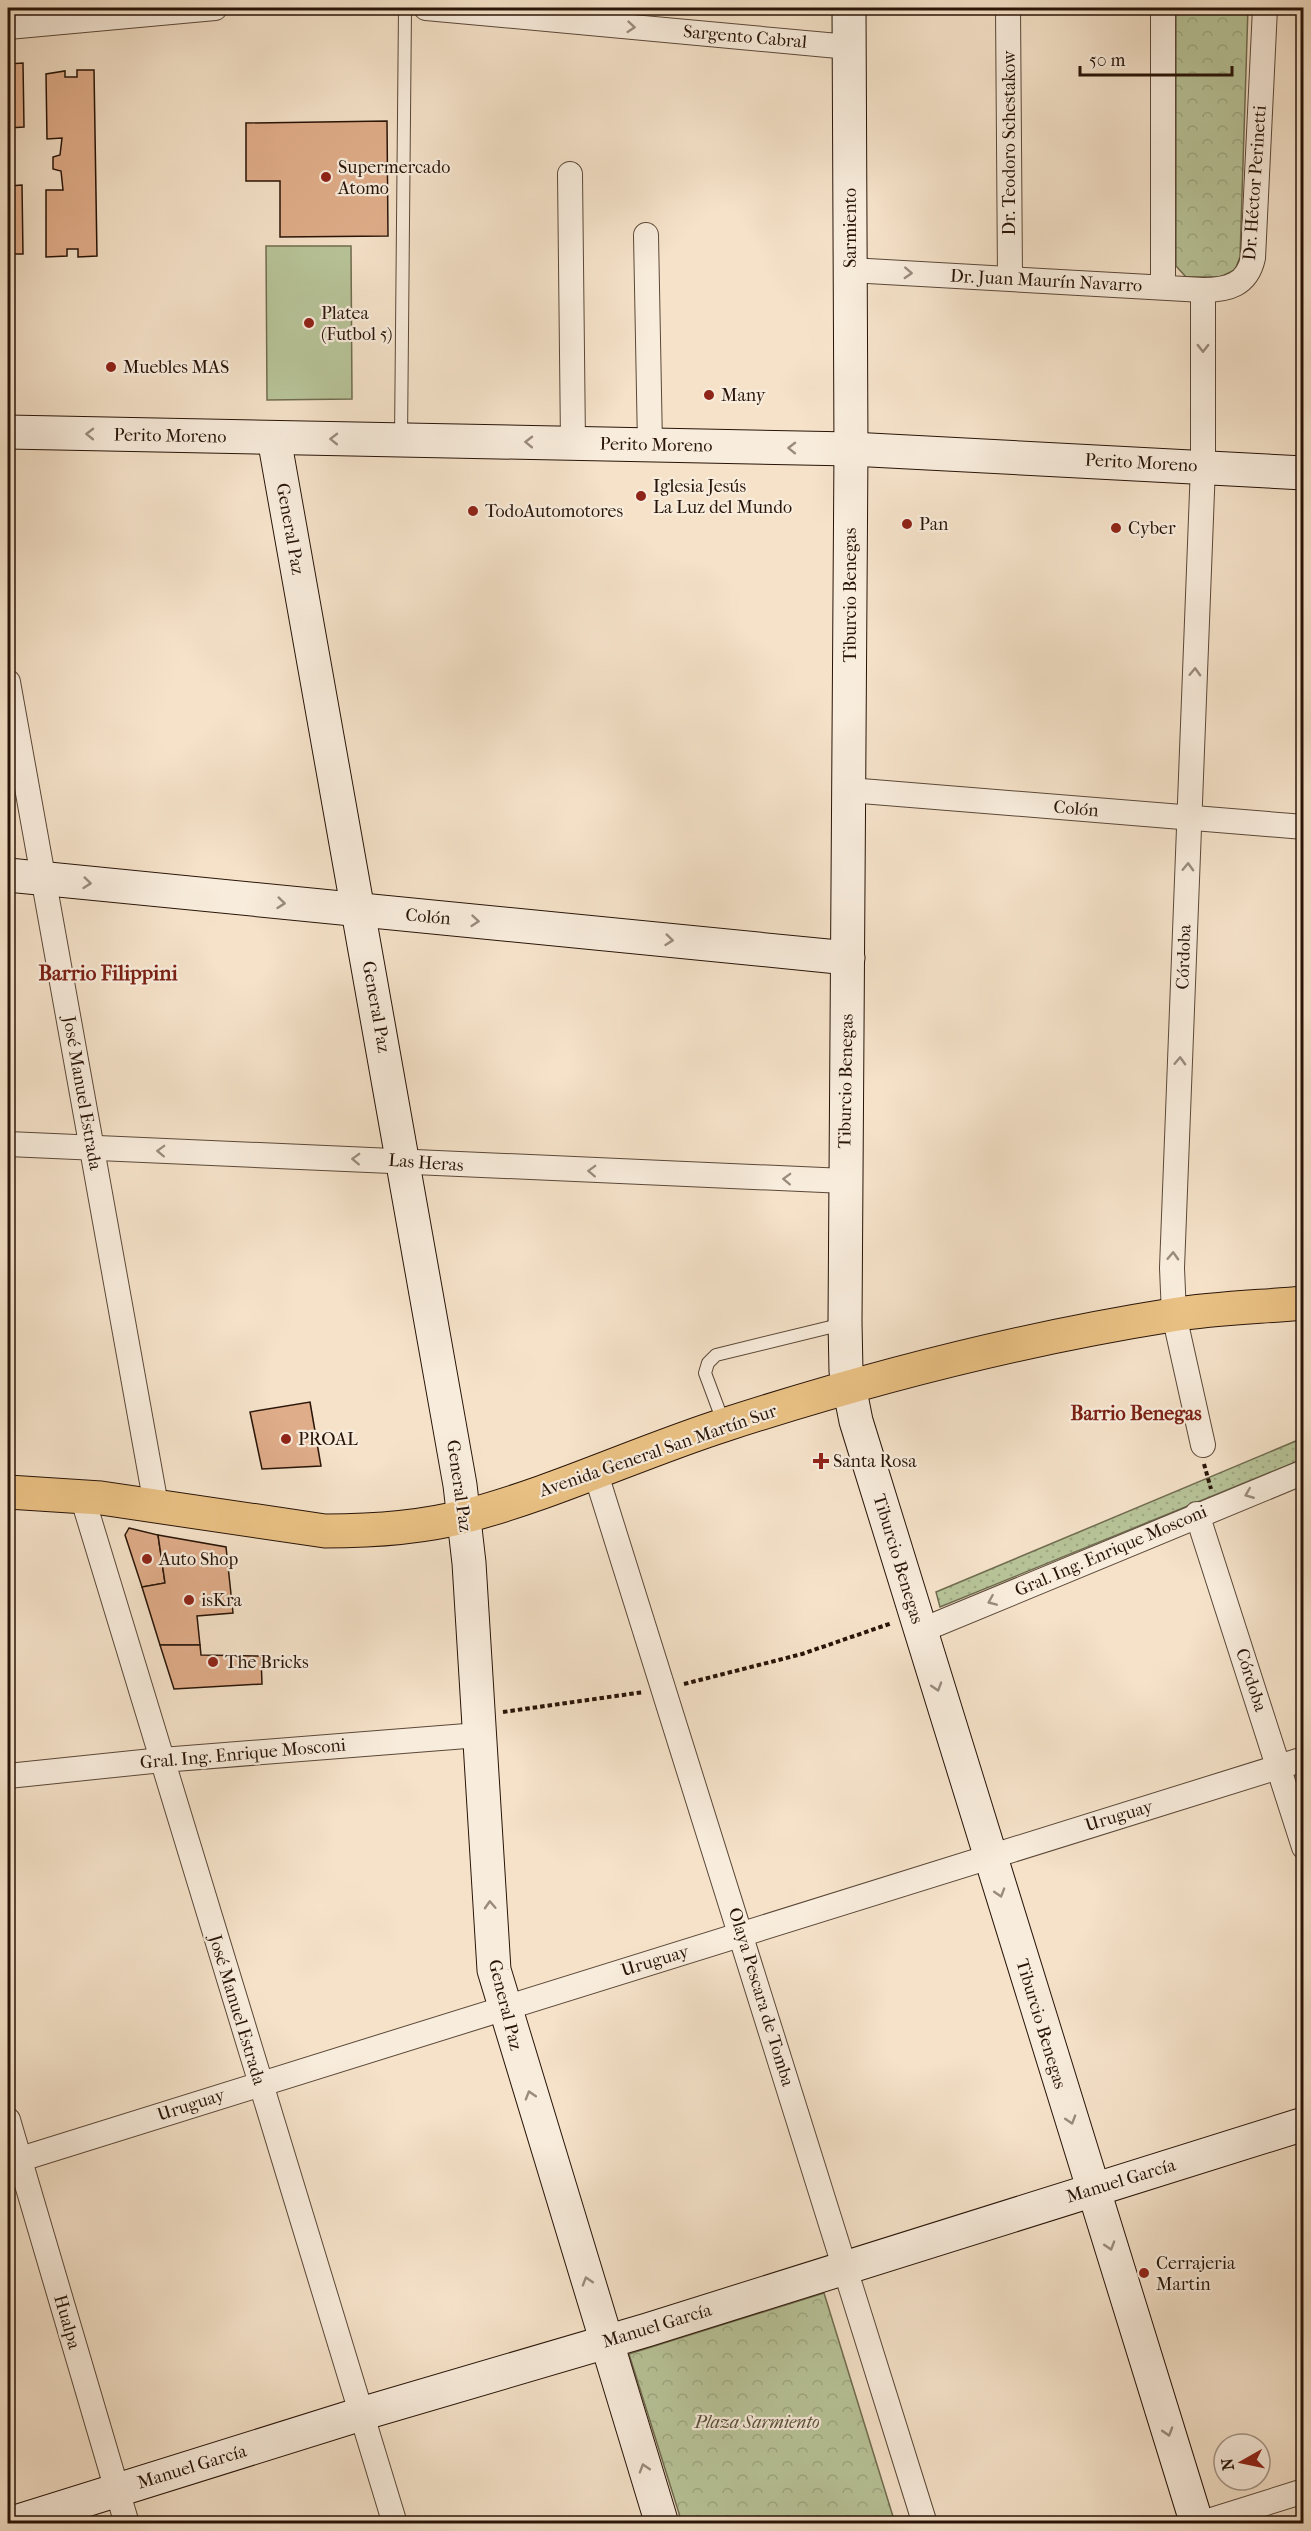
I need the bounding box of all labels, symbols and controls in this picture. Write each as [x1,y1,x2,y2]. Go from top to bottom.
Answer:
one-way arrow [626,20,636,33]
street label: Sargento Cabral [682,21,808,53]
scale bar [1080,39,1232,77]
street label: Dr. Teodoro Schestakow [999,50,1020,235]
text: 50 m [1089,50,1126,71]
street label: Dr. Héctor Perinetti [1239,104,1271,261]
place label: Supermercado Atomo [337,157,450,199]
marker: Supermercado Atomo [319,170,333,184]
street label: Sarmiento [840,188,861,268]
street label: Dr. Juan Maurín Navarro [949,265,1143,297]
one-way arrow [904,267,913,280]
place label: Platea (Futbol 5) [321,303,393,345]
marker: Platea (Futbol 5) [302,316,316,330]
one-way arrow [1197,344,1209,353]
place label: Muebles MAS [123,357,229,378]
marker: Muebles MAS [104,360,118,374]
place label: Many [721,385,767,406]
marker: Many [702,388,716,402]
street label: Perito Moreno [113,425,227,447]
one-way arrow [85,427,94,440]
one-way arrow [330,433,339,445]
street label: Perito Moreno [599,434,713,456]
one-way arrow [525,436,534,449]
one-way arrow [788,442,797,454]
street label: Perito Moreno [1084,450,1198,476]
place label: Iglesia Jesús La Luz del Mundo [653,476,792,518]
street label: General Paz [272,482,308,577]
marker: Iglesia Jesús La Luz del Mundo [634,489,648,503]
place label: TodoAutomotores [485,501,623,522]
marker: TodoAutomotores [466,504,480,518]
place label: Pan [919,514,949,535]
marker: Pan [900,517,914,531]
place label: Cyber [1128,518,1176,539]
marker: Cyber [1109,521,1123,535]
street label: Tiburcio Benegas [840,527,861,662]
one-way arrow [1189,667,1202,676]
street label: Colón [1052,797,1100,821]
one-way arrow [1182,862,1194,871]
one-way arrow [82,876,91,889]
one-way arrow [276,896,285,909]
street label: Colón [404,905,452,929]
one-way arrow [470,914,479,927]
street label: Córdoba [1172,923,1196,990]
one-way arrow [664,933,673,946]
street label: General Paz [358,960,394,1055]
district label: Barrio Filippini [38,961,178,985]
street label: José Manuel Estrada [58,1012,106,1172]
street label: Tiburcio Benegas [834,1013,858,1148]
one-way arrow [1174,1057,1187,1066]
one-way arrow [156,1145,165,1158]
street label: Las Heras [388,1150,465,1176]
one-way arrow [351,1152,360,1165]
one-way arrow [588,1165,597,1178]
one-way arrow [783,1172,792,1185]
one-way arrow [1166,1252,1179,1261]
street label: Avenida General San Martín Sur [536,1400,780,1502]
district label: Barrio Benegas [1070,1402,1202,1425]
place label: PROAL [298,1429,358,1450]
marker: PROAL [279,1432,293,1446]
street label: General Paz [442,1439,476,1533]
place label: Santa Rosa [833,1451,917,1472]
marker: Santa Rosa [814,1454,828,1468]
one-way arrow [1245,1486,1255,1499]
street label: Tiburcio Benegas [868,1492,928,1627]
street label: Gral. Ing. Enrique Mosconi [1012,1501,1211,1601]
place label: Auto Shop [158,1549,238,1570]
marker: Auto Shop [140,1552,154,1566]
place label: isKra [201,1590,243,1611]
marker: isKra [182,1593,196,1607]
one-way arrow [987,1593,998,1605]
street label: Córdoba [1231,1646,1271,1715]
place label: The Bricks [225,1652,309,1673]
marker: The Bricks [206,1655,220,1669]
one-way arrow [930,1681,942,1692]
street label: Gral. Ing. Enrique Mosconi [139,1734,348,1773]
street label: Uruguay [1083,1795,1157,1836]
one-way arrow [993,1887,1005,1898]
one-way arrow [483,1901,496,1910]
street label: Olaya Pescara de Tomba [724,1905,798,2089]
street label: José Manuel Estrada [204,1930,270,2088]
street label: Uruguay [619,1940,693,1981]
street label: General Paz [484,1957,526,2053]
street label: Tiburcio Benegas [1011,1957,1071,2092]
street label: Uruguay [155,2084,229,2126]
one-way arrow [525,2090,537,2101]
one-way arrow [1063,2114,1076,2125]
street label: Manuel García [1064,2154,1179,2208]
one-way arrow [1103,2240,1115,2251]
place label: Cerrajeria Martin [1156,2253,1236,2295]
marker: Cerrajeria Martin [1137,2266,1151,2280]
one-way arrow [582,2276,595,2287]
street label: Hualpa [49,2292,85,2352]
street label: Manuel García [600,2299,715,2353]
park label: Plaza Sarmiento [693,2412,820,2433]
one-way arrow [1161,2426,1173,2437]
north arrow [1212,2432,1272,2492]
street label: Manuel García [135,2440,250,2494]
text: N [1217,2456,1238,2472]
one-way arrow [639,2463,652,2473]

